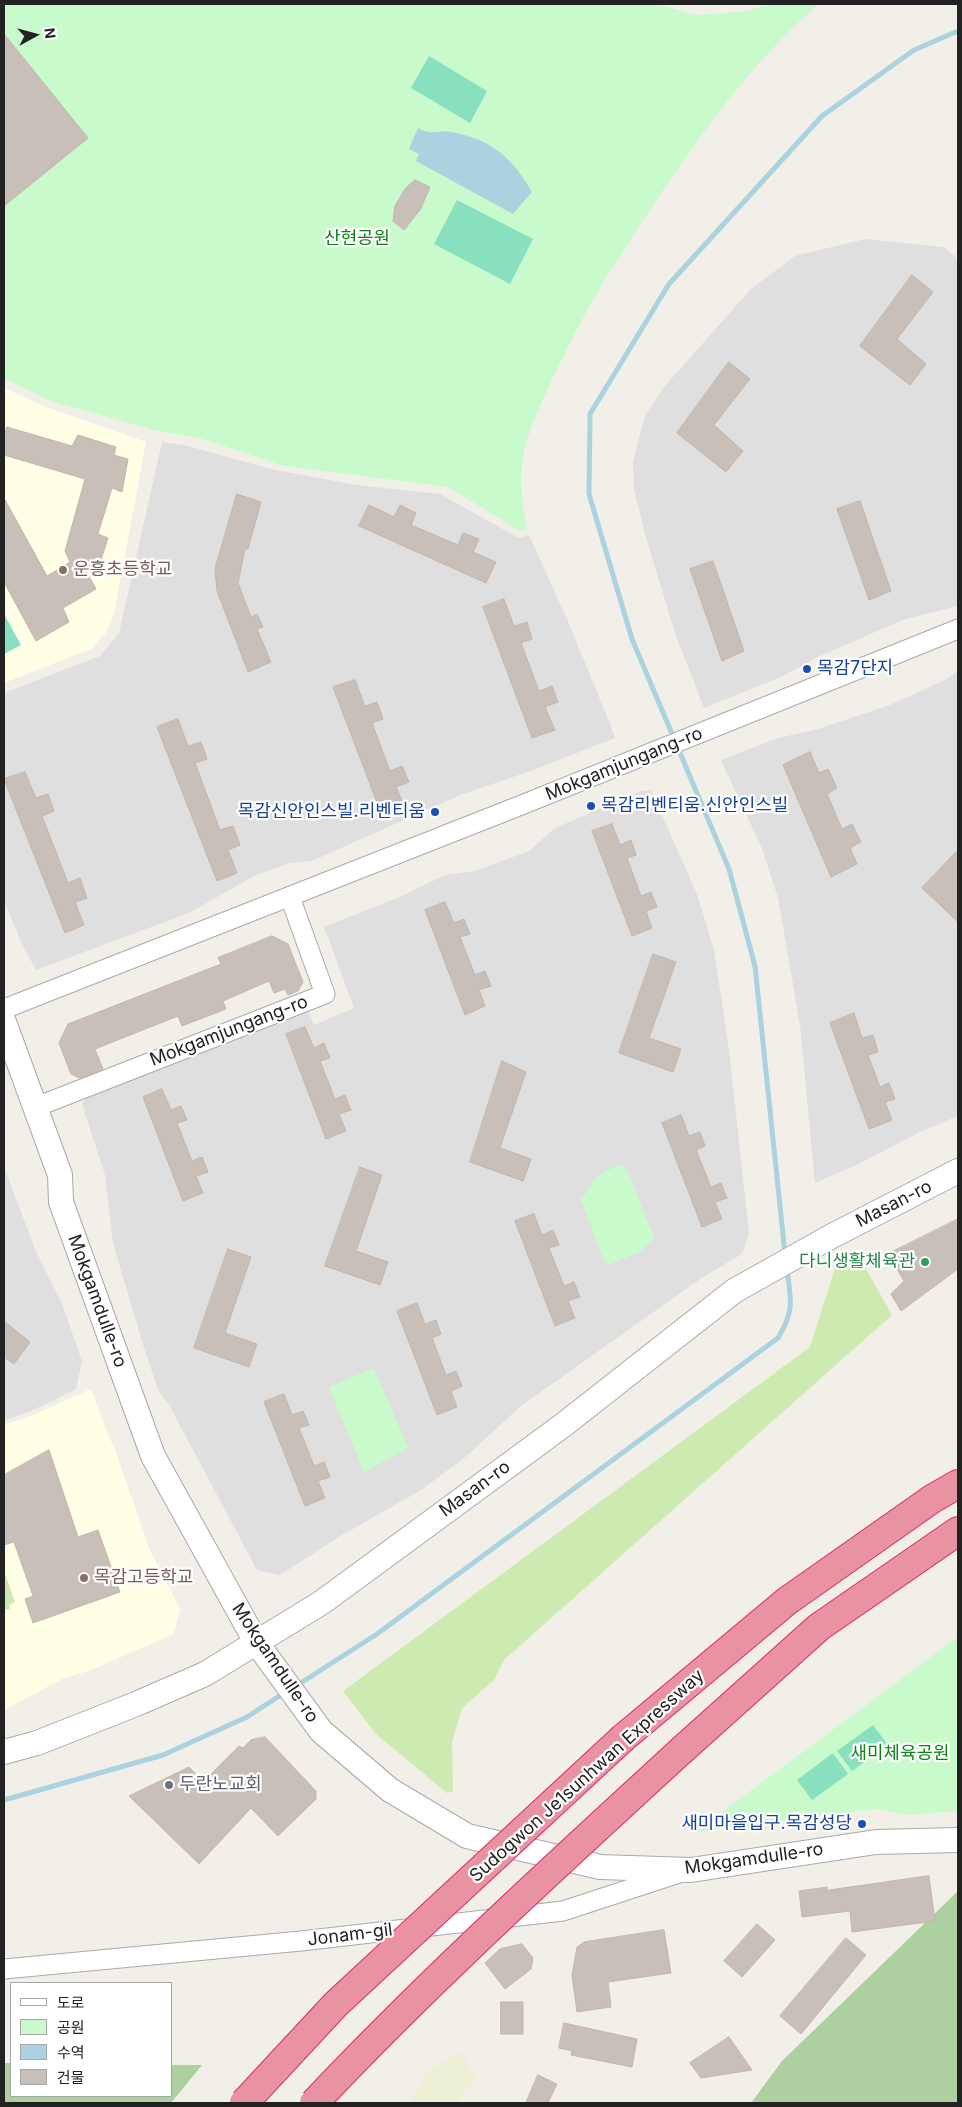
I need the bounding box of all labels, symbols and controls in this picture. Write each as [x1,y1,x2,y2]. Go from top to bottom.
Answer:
north arrow [10,10,60,60]
text: N [41,27,59,39]
park label: 산현공원 [324,228,390,250]
place label: 운흥초등학교 [73,559,172,581]
marker: 운흥초등학교 [57,564,69,576]
place label: 목감7단지 [817,658,893,680]
marker: 목감7단지 [801,663,813,675]
street label: Mokgamjungang-ro [542,723,706,805]
place label: 목감리벤티움.신안인스빌 [601,795,788,817]
marker: 목감리벤티움.신안인스빌 [585,800,597,812]
place label: 목감신안인스빌.리벤티움 [238,801,425,823]
marker: 목감신안인스빌.리벤티움 [429,806,441,818]
street label: Mokgamjungang-ro [147,991,311,1071]
street label: Masan-ro [852,1176,936,1232]
street label: Mokgamdulle-ro [63,1232,131,1370]
place label: 다니생활체육관 [799,1251,915,1273]
marker: 다니생활체육관 [919,1256,931,1268]
street label: Masan-ro [435,1456,515,1522]
place label: 목감고등학교 [94,1567,193,1589]
marker: 목감고등학교 [78,1572,90,1584]
street label: Mokgamdulle-ro [227,1599,323,1727]
street label: Sudogwon Je1sunhwan Expressway [465,1665,709,1887]
park label: 새미체육공원 [850,1743,950,1765]
place label: 두란노교회 [179,1774,262,1796]
marker: 두란노교회 [163,1779,175,1791]
place label: 새미마을입구.목감성당 [681,1813,852,1835]
marker: 새미마을입구.목감성당 [856,1818,868,1830]
street label: Mokgamdulle-ro [683,1839,825,1879]
street label: Jonam-gil [306,1919,394,1951]
legend [10,1982,172,2097]
text: 도로 [57,1993,85,2012]
text: 공원 [57,2018,85,2037]
text: 수역 [57,2043,85,2062]
text: 건물 [57,2068,85,2087]

